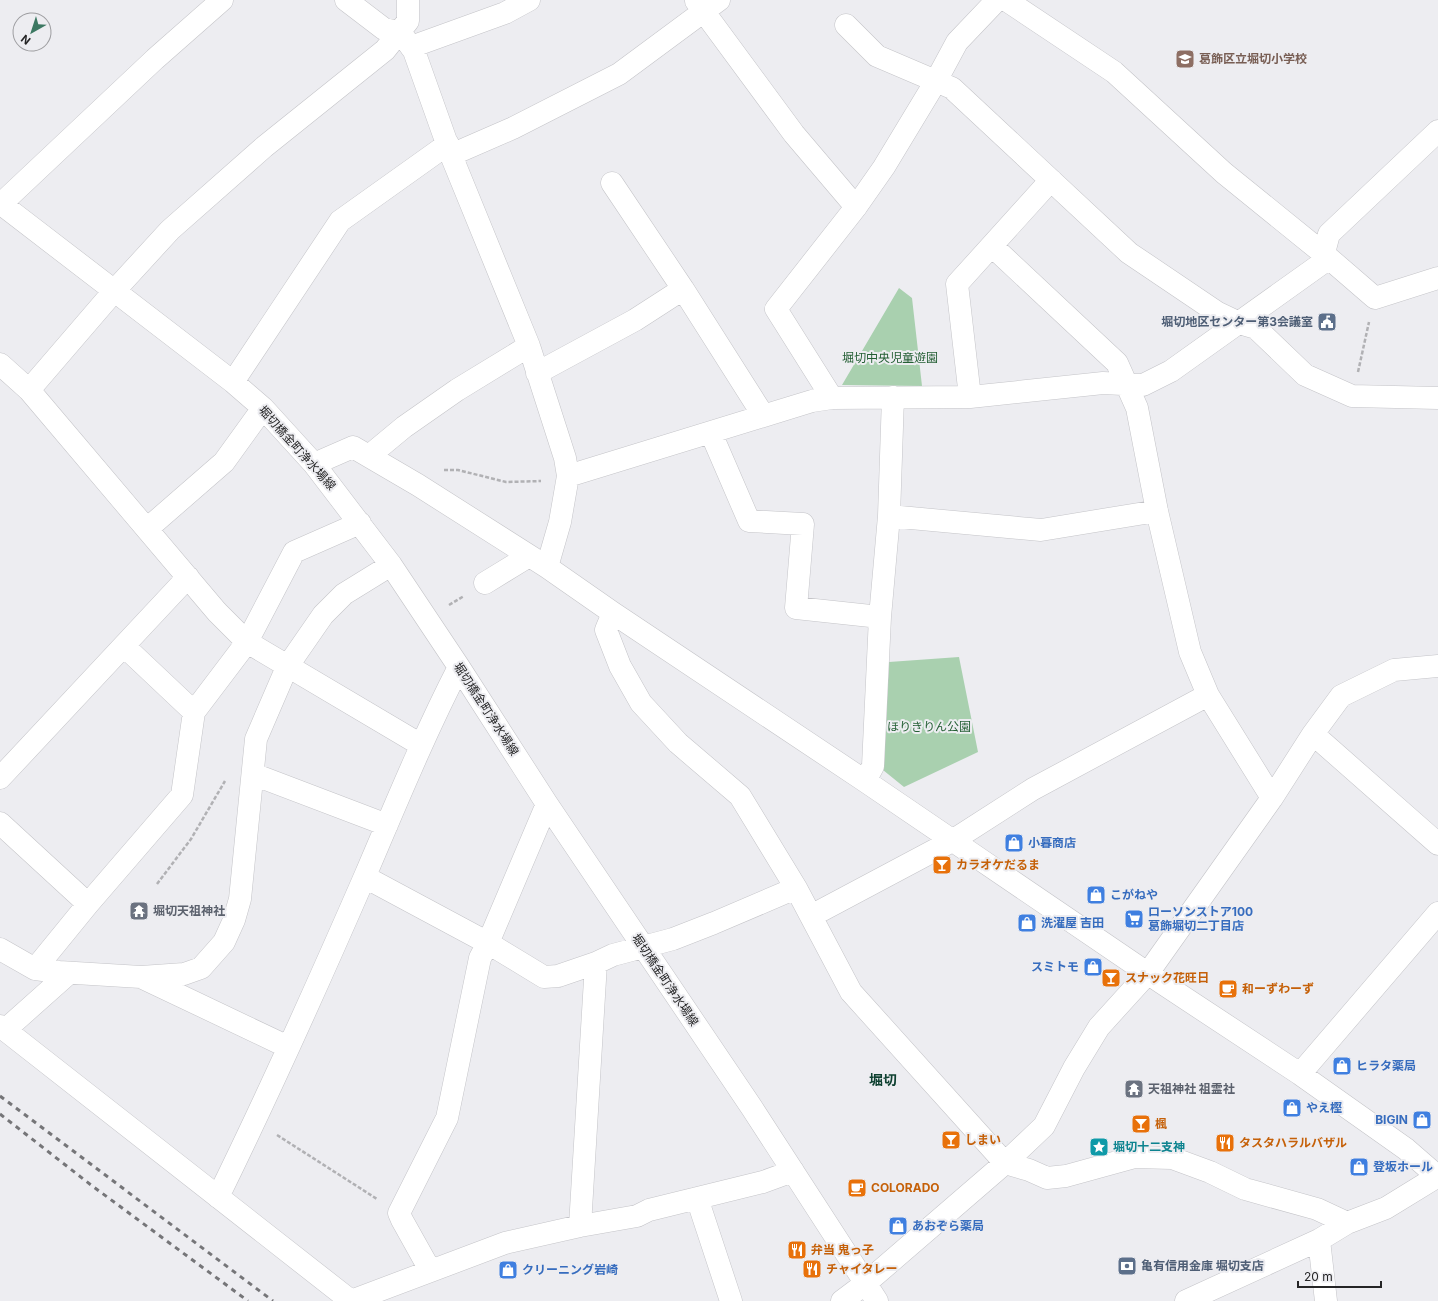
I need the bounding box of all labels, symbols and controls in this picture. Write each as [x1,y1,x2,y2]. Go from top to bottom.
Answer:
north arrow [12,12,52,52]
text: N [18,32,33,48]
school or university icon: 葛飾区立堀切小学校 [1174,48,1196,70]
place label: 葛飾区立堀切小学校 [1199,51,1307,66]
public building icon: 堀切地区センター第3会議室 [1316,311,1338,333]
place label: 堀切地区センター第3会議室 [1161,314,1313,329]
park label: 堀切中央児童遊園 [842,350,938,365]
street label: 堀切橋金町浄水場線 [256,403,339,493]
street label: 堀切橋金町浄水場線 [451,659,522,758]
park label: ほりきりん公園 [887,719,971,734]
shop icon: 小暮商店 [1003,832,1025,854]
place label: 小暮商店 [1028,835,1076,850]
bar icon: カラオケだるま [931,854,953,876]
place label: カラオケだるま [956,857,1040,872]
shop icon: こがねや [1085,884,1107,906]
place label: こがねや [1110,887,1158,902]
temple icon: 堀切天祖神社 [128,900,150,922]
place label: 堀切天祖神社 [153,903,225,918]
place label: ローソンストア100 葛飾堀切二丁目店 [1148,904,1253,933]
supermarket icon: ローソンストア100 葛飾堀切二丁目店 [1123,908,1145,930]
shop icon: 洗濯屋 吉田 [1016,912,1038,934]
place label: 洗濯屋 吉田 [1041,915,1104,930]
street label: 堀切橋金町浄水場線 [629,931,702,1029]
shop icon: スミトモ [1082,956,1104,978]
place label: スミトモ [1031,959,1079,974]
bar icon: スナック花旺日 [1100,967,1122,989]
place label: スナック花旺日 [1125,970,1209,985]
cafe icon: 和ーずわーず [1217,978,1239,1000]
place label: 和ーずわーず [1242,981,1314,996]
shop icon: ヒラタ薬局 [1331,1055,1353,1077]
place label: ヒラタ薬局 [1356,1058,1416,1073]
district label: 堀切 [869,1071,897,1088]
temple icon: 天祖神社 祖霊社 [1123,1078,1145,1100]
place label: 天祖神社 祖霊社 [1148,1081,1235,1096]
shop icon: やえ樫 [1281,1097,1303,1119]
place label: やえ樫 [1306,1100,1342,1115]
shop icon: BIGIN [1411,1109,1433,1131]
place label: BIGIN [1375,1112,1408,1127]
bar icon: 楓 [1130,1113,1152,1135]
place label: 楓 [1155,1116,1167,1131]
bar icon: しまい [940,1129,962,1151]
place label: しまい [965,1132,1001,1147]
restaurant icon: タスタハラルバザル [1214,1132,1236,1154]
place label: タスタハラルバザル [1239,1135,1347,1150]
place icon: 堀切十二支神 [1088,1136,1110,1158]
place label: 堀切十二支神 [1113,1139,1185,1154]
shop icon: 登坂ホール [1348,1156,1370,1178]
place label: 登坂ホール [1373,1159,1433,1174]
cafe icon: COLORADO [846,1177,868,1199]
place label: COLORADO [871,1180,940,1195]
shop icon: あおぞら薬局 [887,1215,909,1237]
place label: あおぞら薬局 [912,1218,984,1233]
restaurant icon: 弁当 鬼っ子 [786,1239,808,1261]
place label: 弁当 鬼っ子 [811,1242,874,1257]
bank icon: 亀有信用金庫 堀切支店 [1116,1255,1138,1277]
restaurant icon: チャイタレー [801,1258,823,1280]
place label: 亀有信用金庫 堀切支店 [1141,1258,1264,1273]
shop icon: クリーニング岩崎 [497,1259,519,1281]
place label: チャイタレー [826,1261,897,1276]
place label: クリーニング岩崎 [522,1262,618,1277]
scale bar [1298,1263,1381,1289]
text: 20 m [1304,1269,1333,1284]

